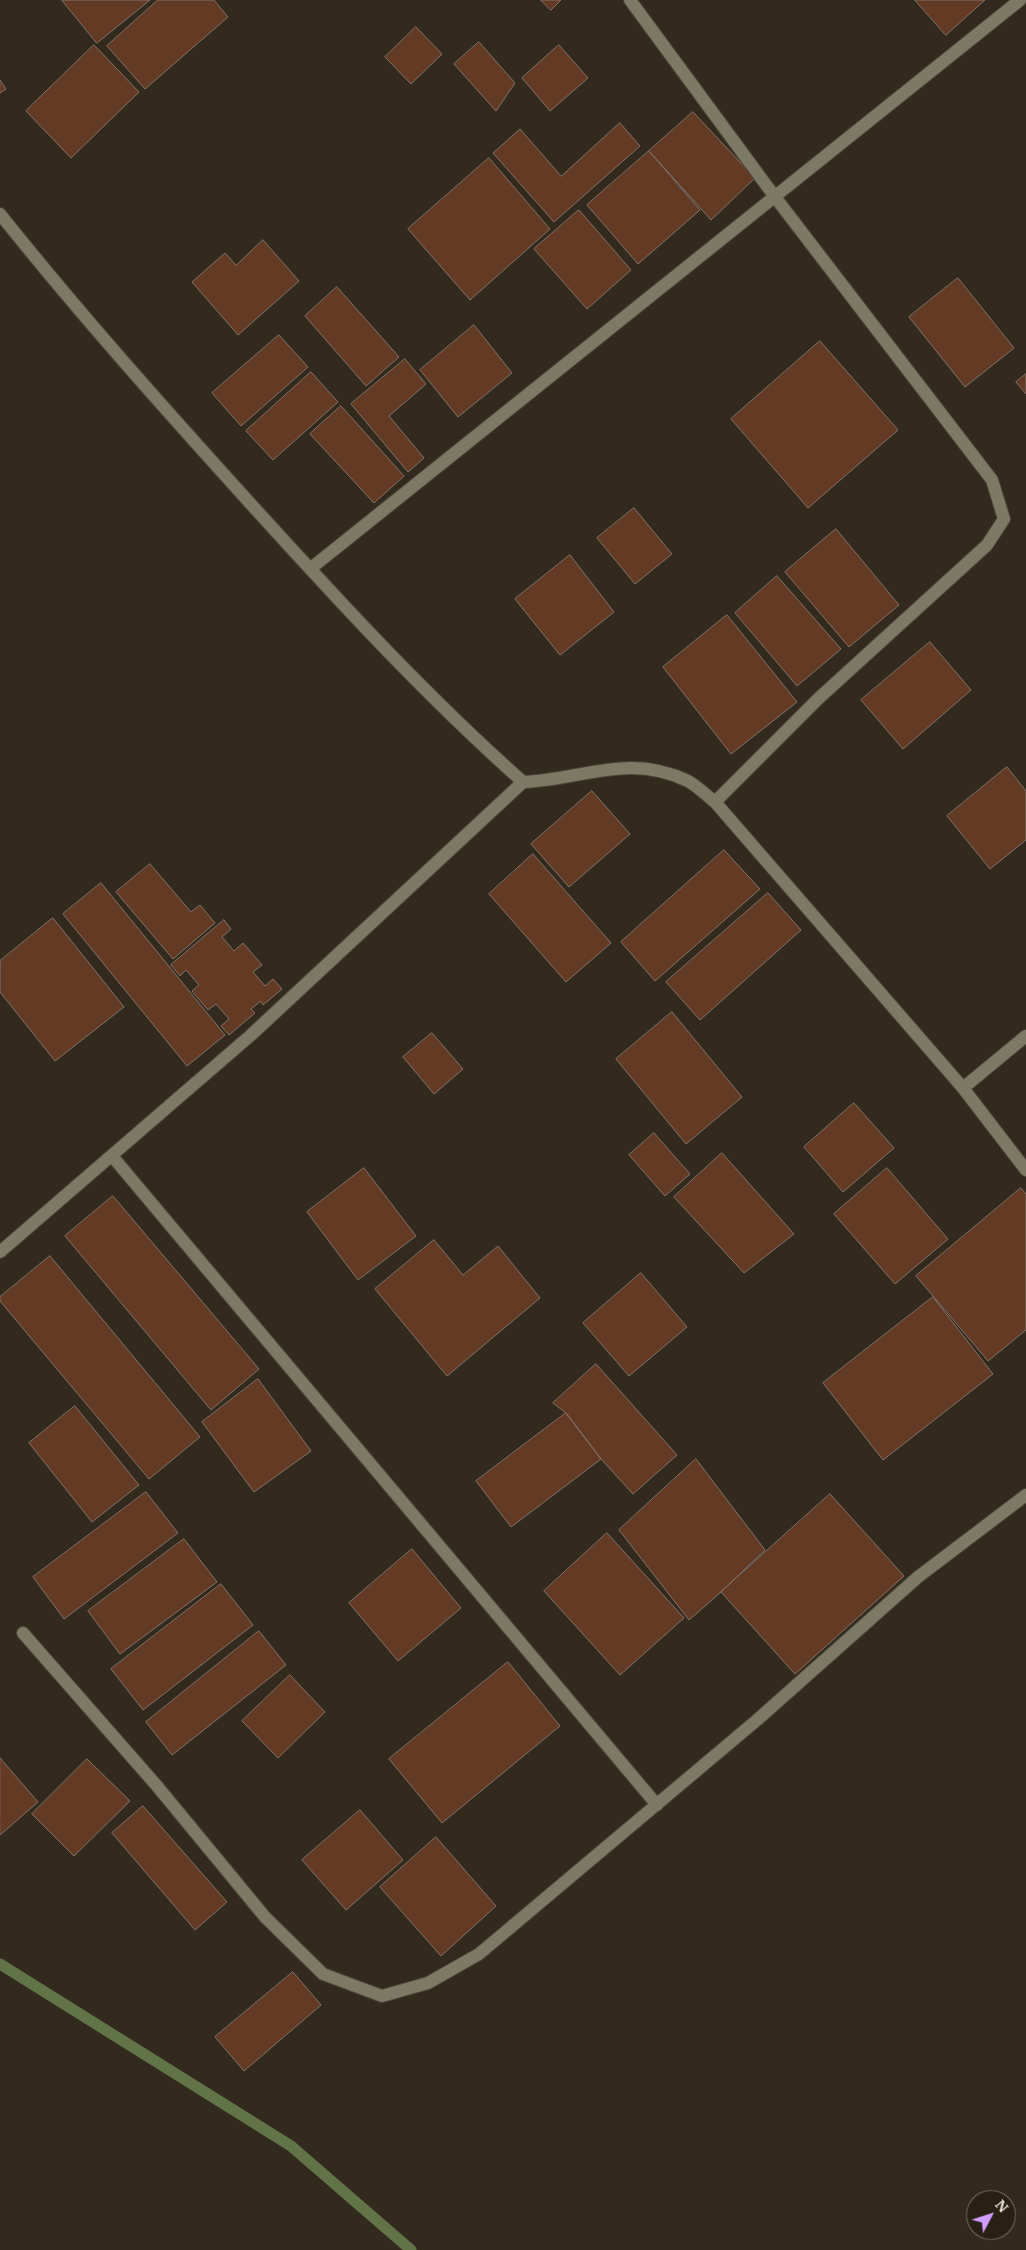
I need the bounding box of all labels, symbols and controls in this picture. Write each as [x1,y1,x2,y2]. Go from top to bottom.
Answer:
north arrow [966,2190,1016,2240]
text: N [991,2196,1012,2216]

